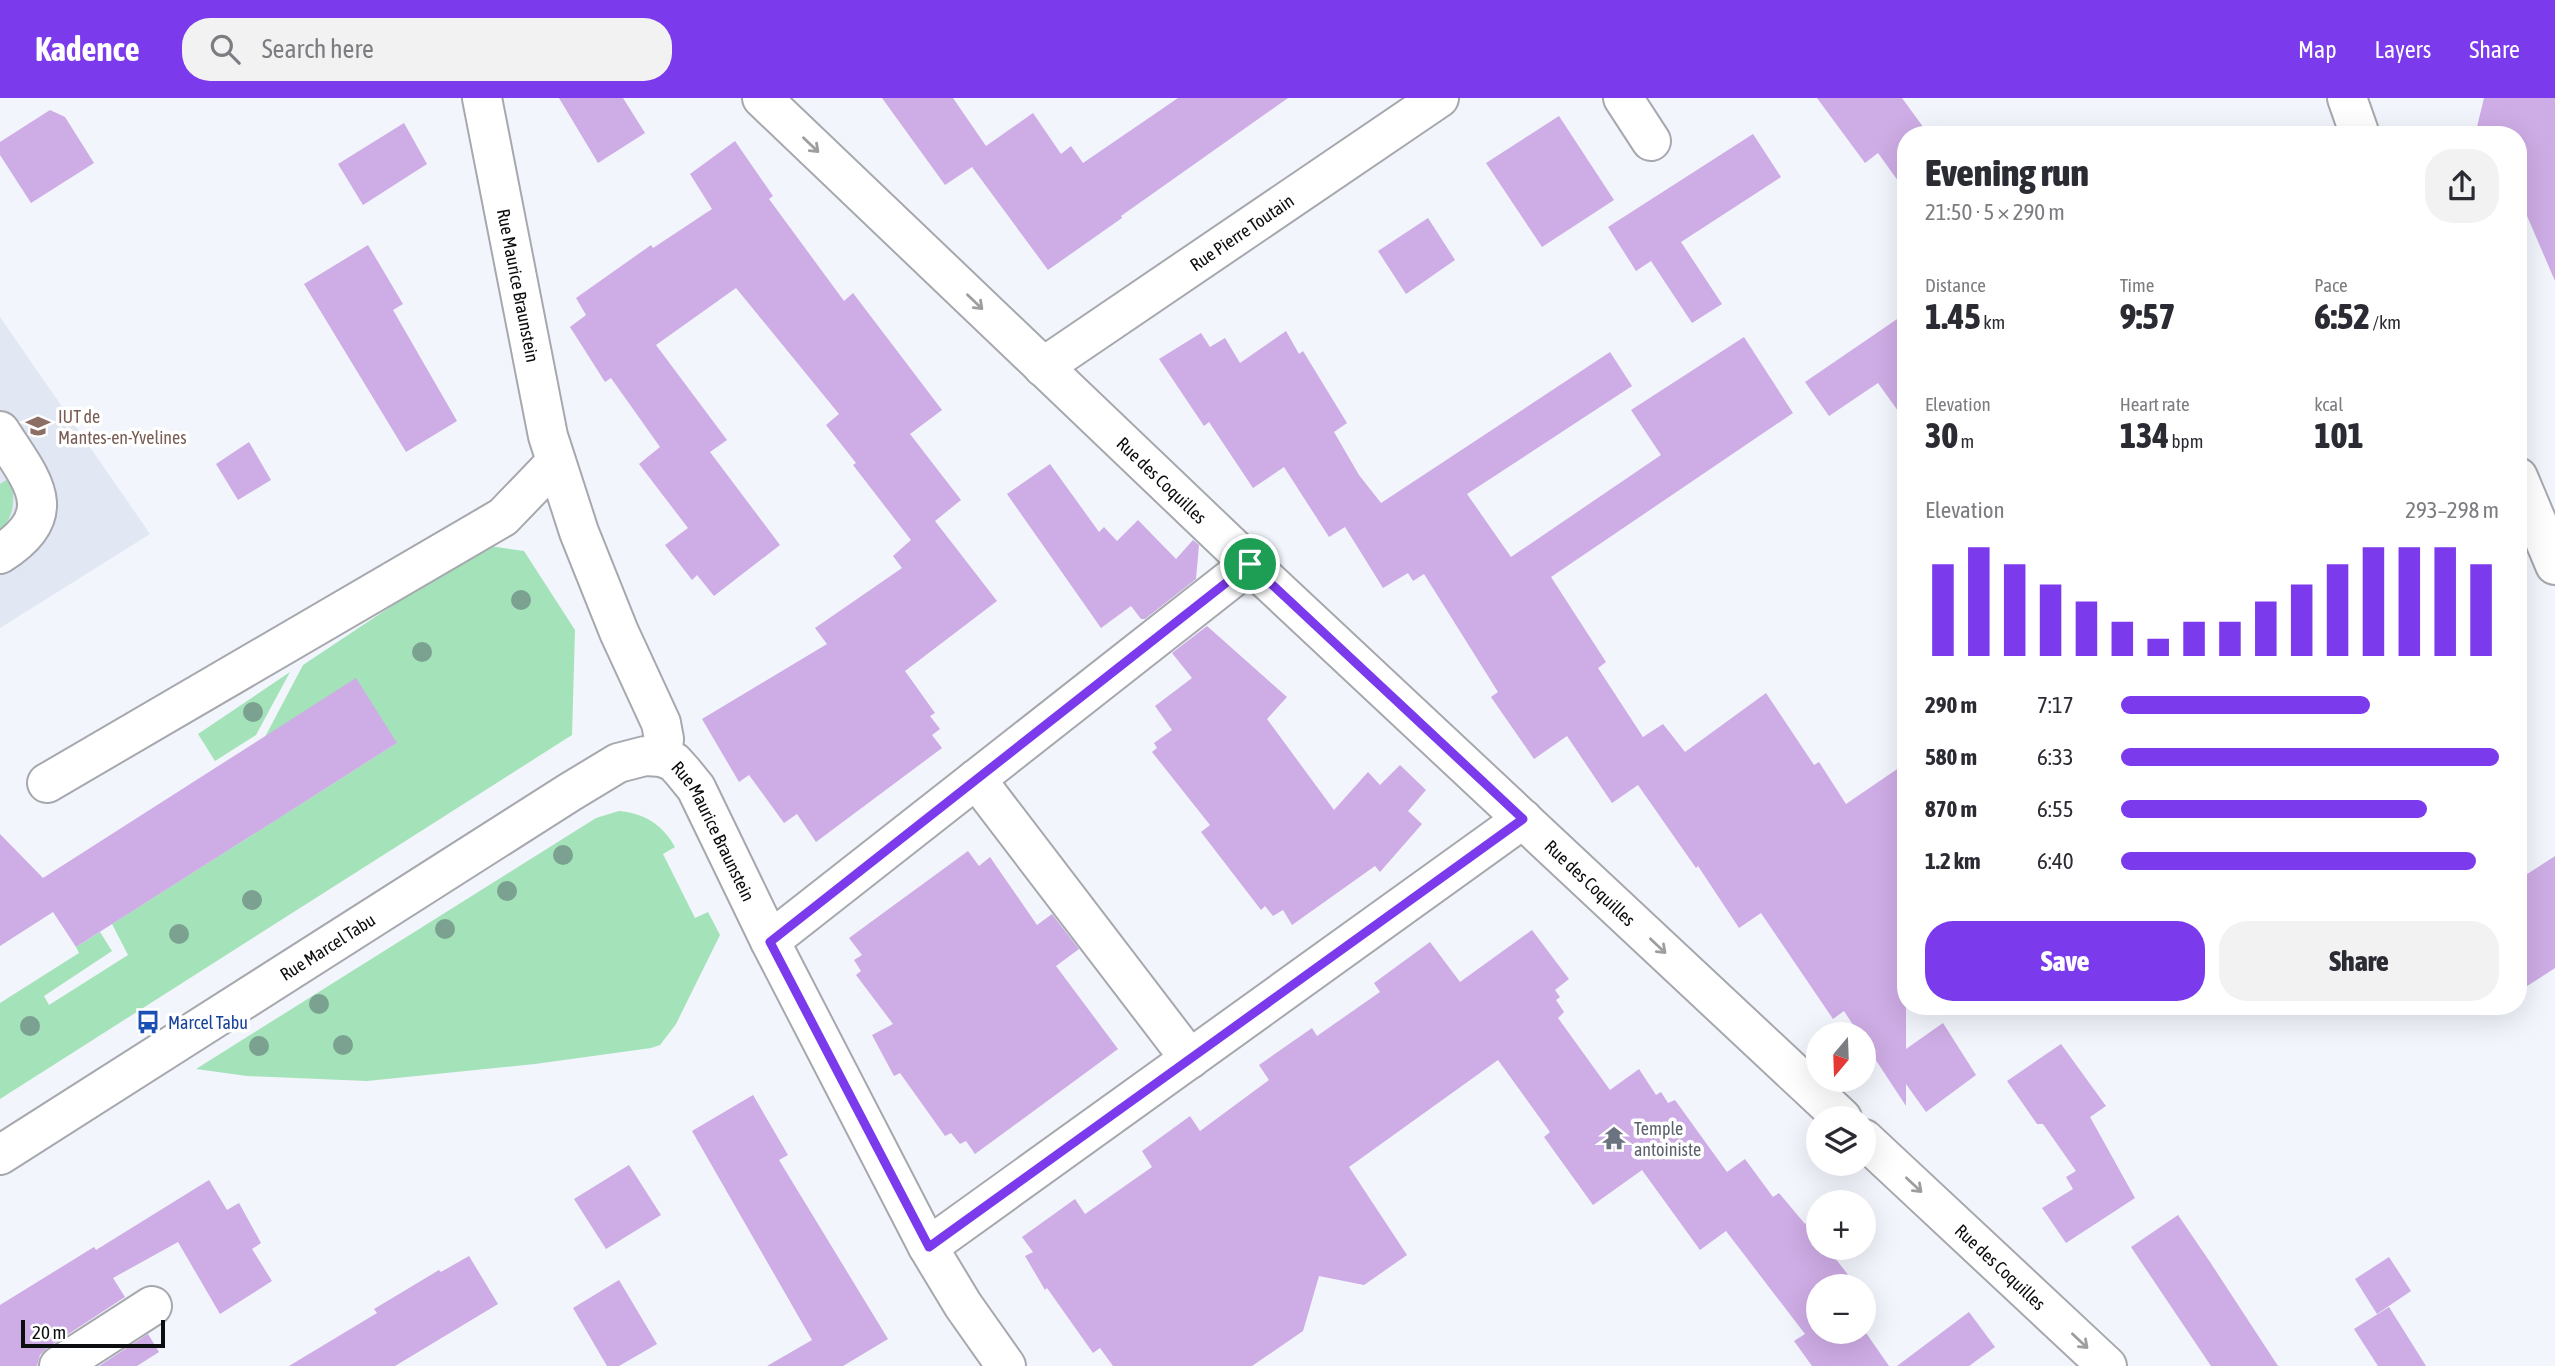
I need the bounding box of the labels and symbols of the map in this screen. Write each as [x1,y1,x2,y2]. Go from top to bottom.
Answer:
one-way arrow [802,137,819,154]
street label: Rue Pierre Toutain [1186,189,1297,275]
street label: Rue Maurice Braunstein [493,207,544,364]
one-way arrow [967,294,984,311]
place label: IUT de Mantes-en-Yvelines [58,406,187,448]
school or university icon: IUT de Mantes-en-Yvelines [24,412,52,440]
street label: Rue des Coquilles [1113,432,1211,527]
pin [1220,534,1280,594]
street label: Rue Maurice Braunstein [668,757,760,904]
street label: Rue des Coquilles [1541,835,1640,930]
street label: Rue Marcel Tabu [276,909,379,985]
one-way arrow [1649,937,1666,954]
bus stop icon: Marcel Tabu [134,1008,162,1036]
place label: Marcel Tabu [168,1012,248,1033]
north arrow [1806,1022,1876,1092]
place label: Temple antoiniste [1634,1118,1701,1160]
temple icon: Temple antoiniste [1600,1124,1628,1152]
one-way arrow [1905,1177,1922,1194]
street label: Rue des Coquilles [1951,1219,2050,1314]
scale bar [21,1317,164,1349]
one-way arrow [2071,1332,2088,1349]

